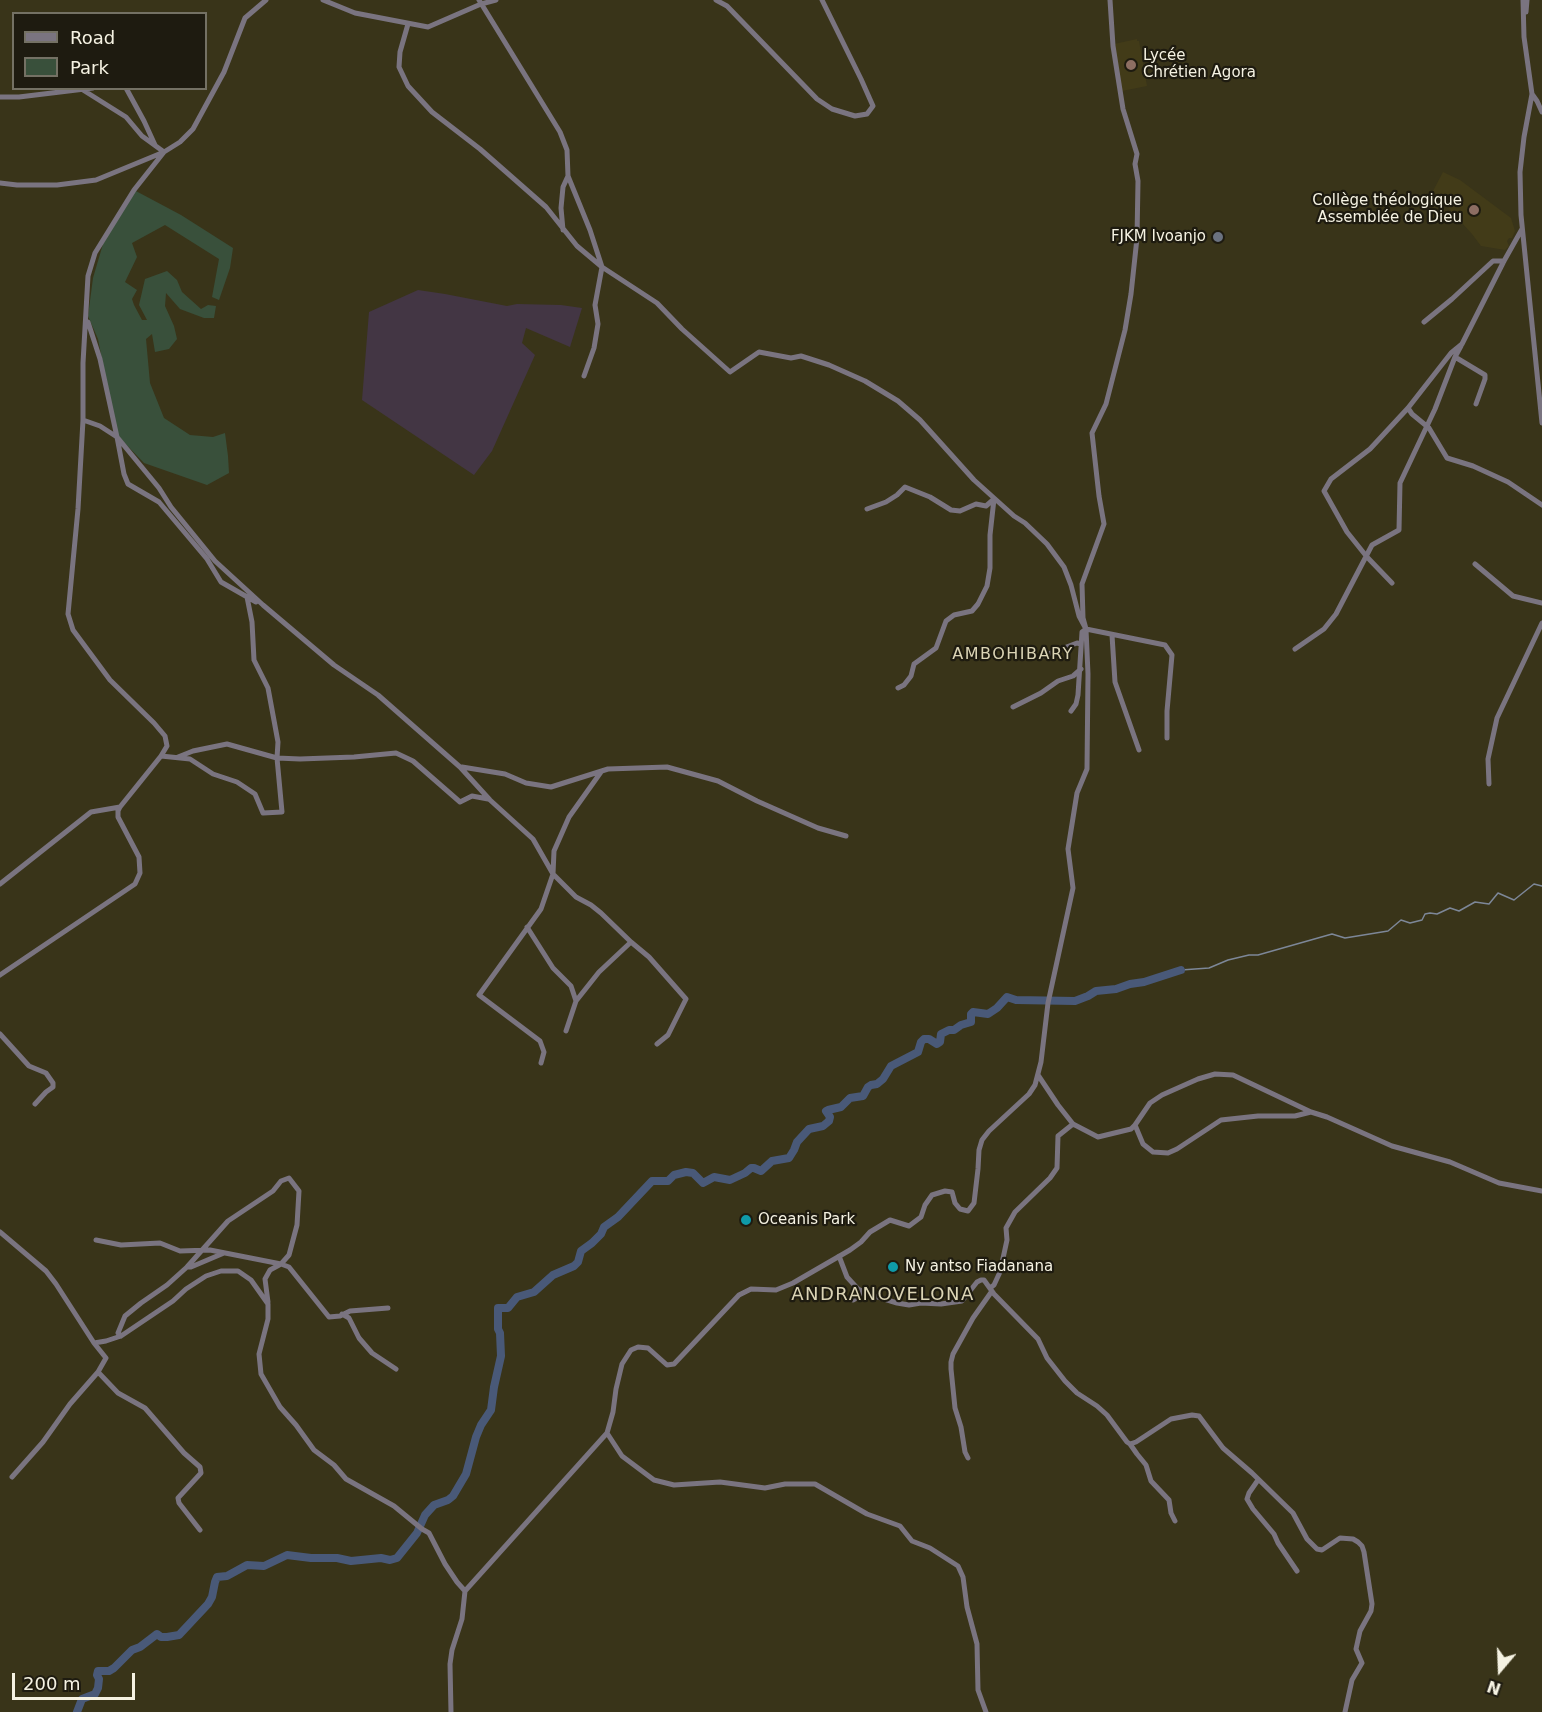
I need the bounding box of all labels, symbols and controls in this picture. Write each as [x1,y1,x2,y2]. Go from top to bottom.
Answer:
legend [12,12,207,90]
text: Road [70,27,115,48]
place label: Lycée Chrétien Agora [1143,47,1256,82]
text: Park [70,57,109,78]
marker: Lycée Chrétien Agora [1124,58,1138,72]
place label: Collège théologique Assemblée de Dieu [1312,192,1462,227]
marker: Collège théologique Assemblée de Dieu [1467,203,1481,217]
place label: FJKM Ivoanjo [1111,228,1206,246]
marker: FJKM Ivoanjo [1211,230,1225,244]
district label: AMBOHIBARY [952,645,1074,665]
place label: Oceanis Park [758,1211,855,1229]
marker: Oceanis Park [739,1213,753,1227]
place label: Ny antso Fiadanana [905,1258,1053,1276]
marker: Ny antso Fiadanana [886,1260,900,1274]
district label: ANDRANOVELONA [791,1284,975,1306]
north arrow [1470,1640,1530,1700]
scale bar [15,1661,138,1699]
text: 200 m [23,1673,81,1694]
text: N [1485,1676,1503,1699]

